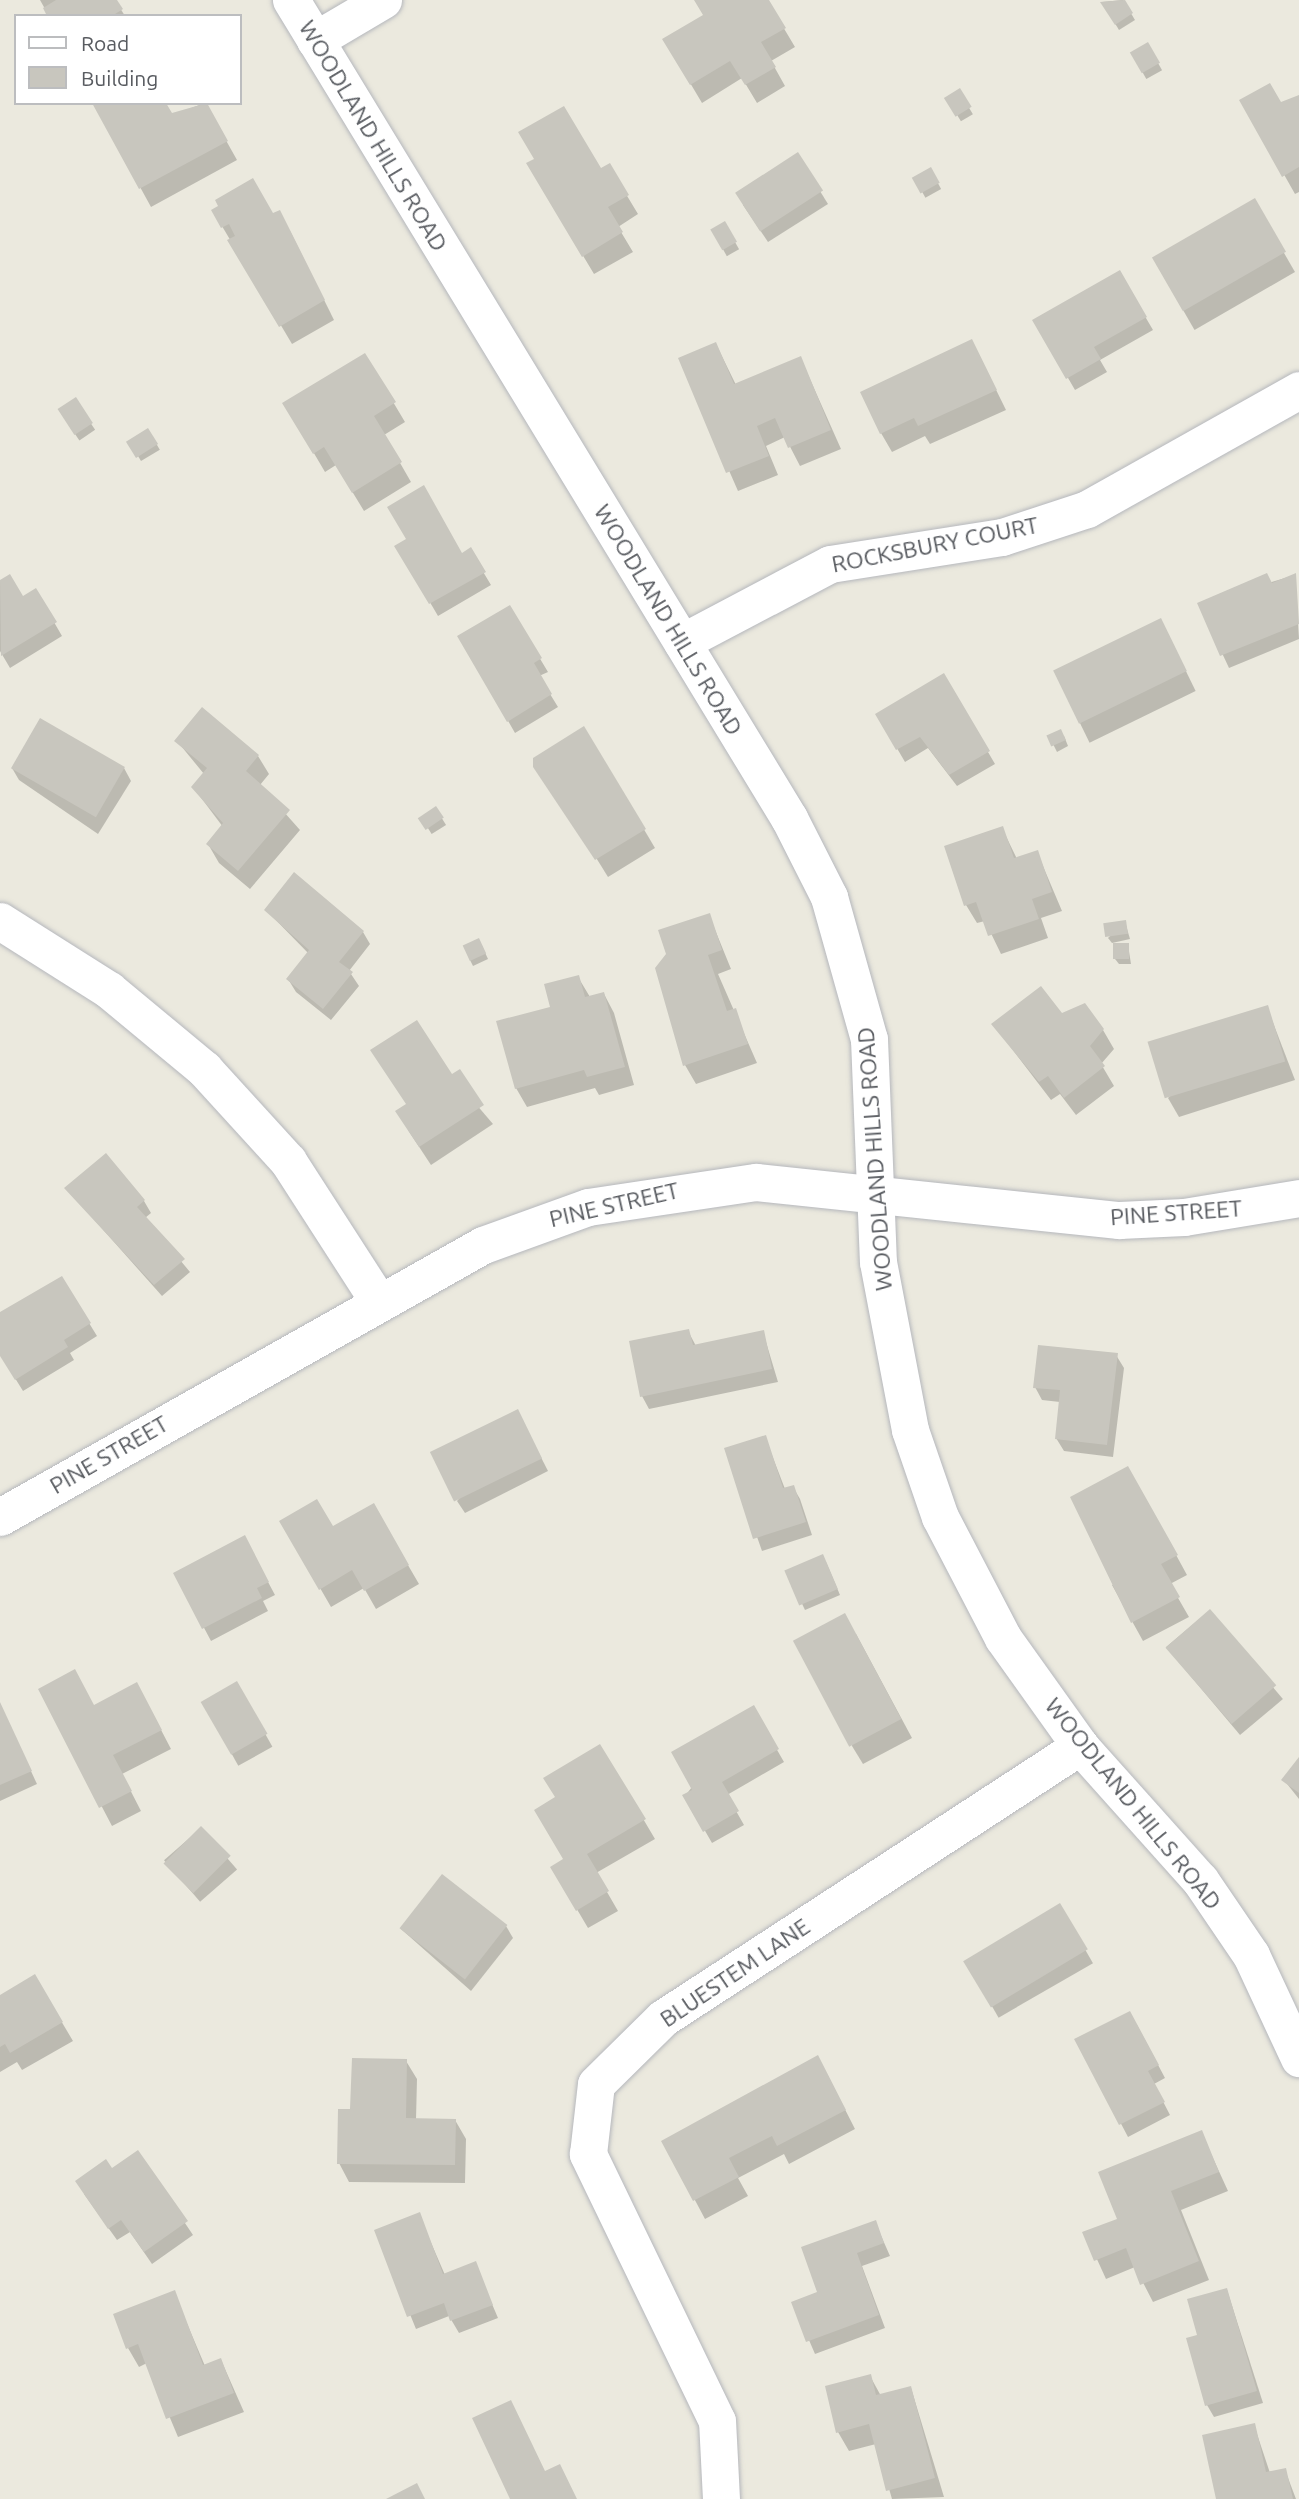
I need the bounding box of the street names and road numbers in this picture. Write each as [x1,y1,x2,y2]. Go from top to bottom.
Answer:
street label: WOODLAND HILLS ROAD [293,16,453,256]
street label: WOODLAND HILLS ROAD [588,500,748,740]
street label: ROCKSBURY COURT [829,511,1041,579]
street label: WOODLAND HILLS ROAD [852,1026,898,1292]
street label: PINE STREET [547,1177,681,1233]
street label: PINE STREET [1109,1195,1243,1231]
street label: PINE STREET [45,1410,173,1500]
street label: WOODLAND HILLS ROAD [1039,1693,1227,1915]
street label: BLUESTEM LANE [655,1913,815,2033]

